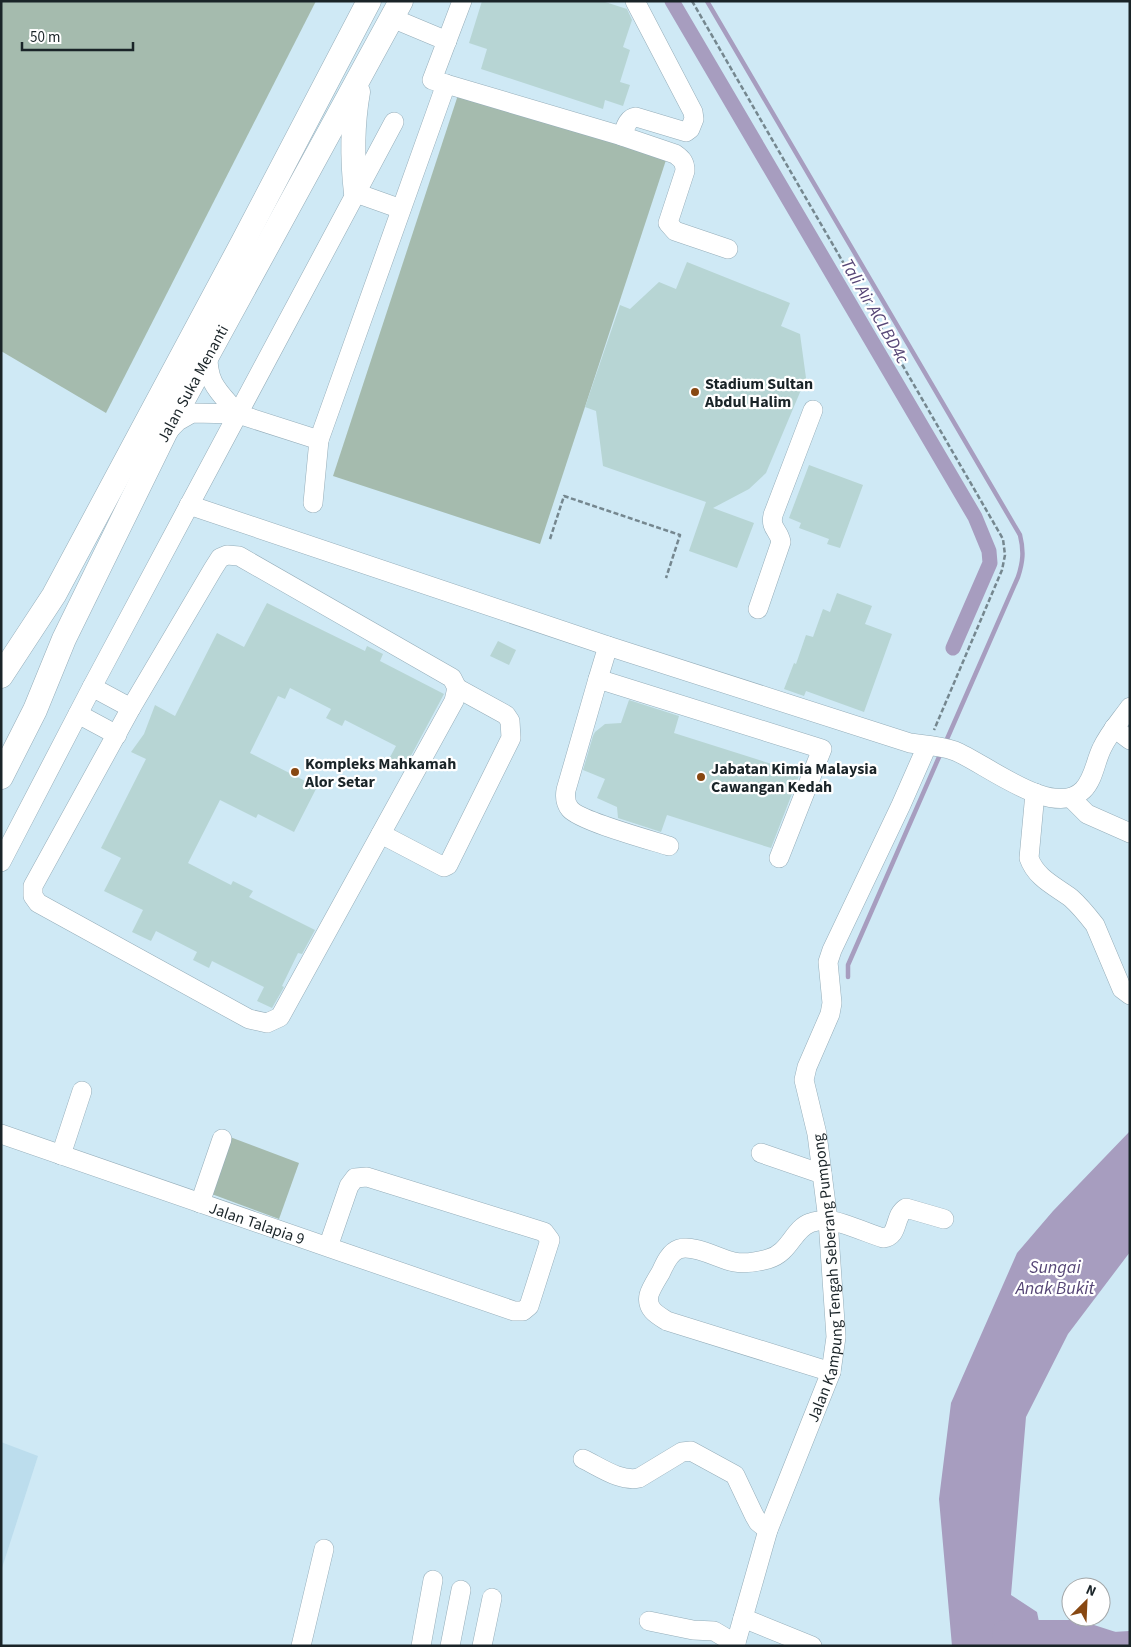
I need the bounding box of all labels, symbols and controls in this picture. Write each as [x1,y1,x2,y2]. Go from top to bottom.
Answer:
scale bar [22,20,134,52]
text: 50 m [30,27,60,48]
water label: Tali Air ACLBD4c [834,254,915,369]
street label: Jalan Suka Menanti [152,321,234,446]
place label: Stadium Sultan Abdul Halim [704,373,813,413]
marker: Stadium Sultan Abdul Halim [689,386,701,398]
place label: Kompleks Mahkamah Alor Setar [304,753,456,793]
place label: Jabatan Kimia Malaysia Cawangan Kedah [711,758,877,798]
marker: Kompleks Mahkamah Alor Setar [289,766,301,778]
marker: Jabatan Kimia Malaysia Cawangan Kedah [695,771,707,783]
street label: Jalan Kampung Tengah Seberang Pumpong [799,1131,823,1423]
text: Jalan Kampung Tengah Seberang Pumpong [802,1132,848,1426]
street label: Jalan Talapia 9 [206,1197,307,1250]
water label: Sungai Anak Bukit [1015,1255,1096,1301]
north arrow [1061,1577,1111,1627]
text: N [1083,1580,1099,1602]

